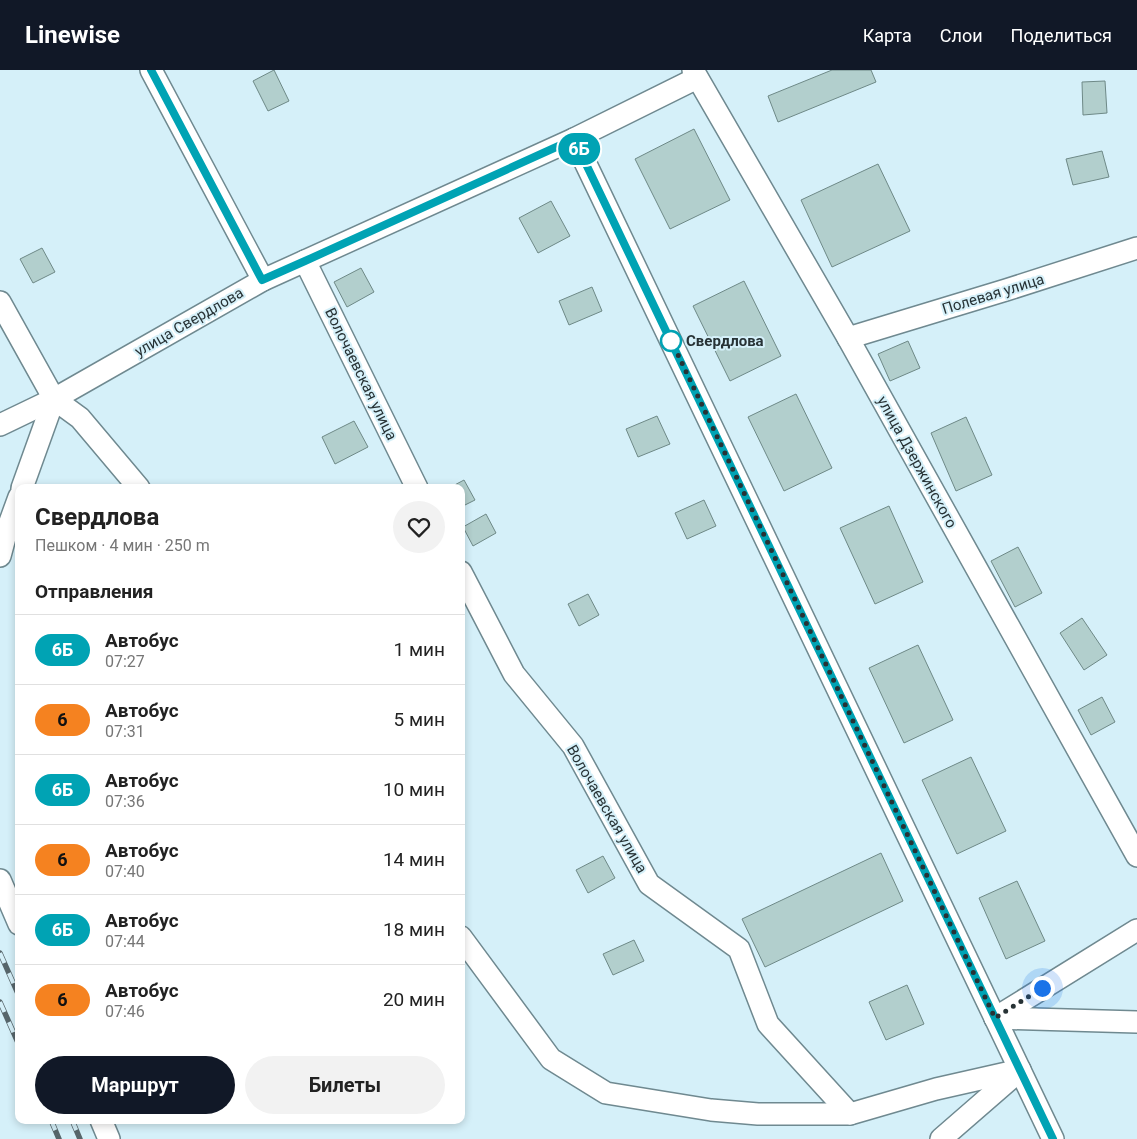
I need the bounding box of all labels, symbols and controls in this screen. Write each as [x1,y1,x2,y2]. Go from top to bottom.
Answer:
text: Linewise [25,21,120,49]
text: Карта [863,25,912,46]
text: Слои [940,25,983,46]
text: Поделиться [1011,25,1112,46]
line badge: 6Б [556,133,602,165]
text: 6Б [568,138,590,159]
street label: Полевая улица [940,270,1046,318]
street label: улица Свердлова [131,284,247,360]
street label: Волочаевская улица [321,305,401,443]
marker: Свердлова [660,330,682,352]
place label: Свердлова [686,332,764,350]
street label: улица Дзержинского [873,393,961,531]
button: heart [393,501,445,553]
text: Свердлова [35,503,159,531]
text: Пешком · 4 мин · 250 m [35,536,210,555]
text: Отправления [35,580,153,603]
text: Автобус [105,629,179,652]
text: 1 мин [394,638,445,661]
text: 6Б [52,639,73,660]
text: 07:27 [105,652,145,671]
text: Автобус [105,699,179,722]
text: 5 мин [394,708,445,731]
text: 6 [57,709,68,730]
text: 07:31 [105,722,145,741]
street label: Волочаевская улица [563,742,651,876]
text: Автобус [105,769,179,792]
text: 10 мин [383,778,445,801]
text: 6Б [52,779,73,800]
text: 07:36 [105,792,145,811]
text: Автобус [105,839,179,862]
text: 14 мин [383,848,445,871]
text: 6 [57,849,68,870]
text: 07:40 [105,862,145,881]
text: Автобус [105,909,179,932]
text: 18 мин [383,918,445,941]
text: 6Б [52,919,73,940]
text: 07:44 [105,932,145,951]
your location [1030,976,1055,1001]
text: Автобус [105,979,179,1002]
text: 20 мин [383,988,445,1011]
text: 6 [57,989,68,1010]
text: 07:46 [105,1002,145,1021]
button: Маршрут [35,1056,235,1114]
button: Билеты [245,1056,445,1114]

